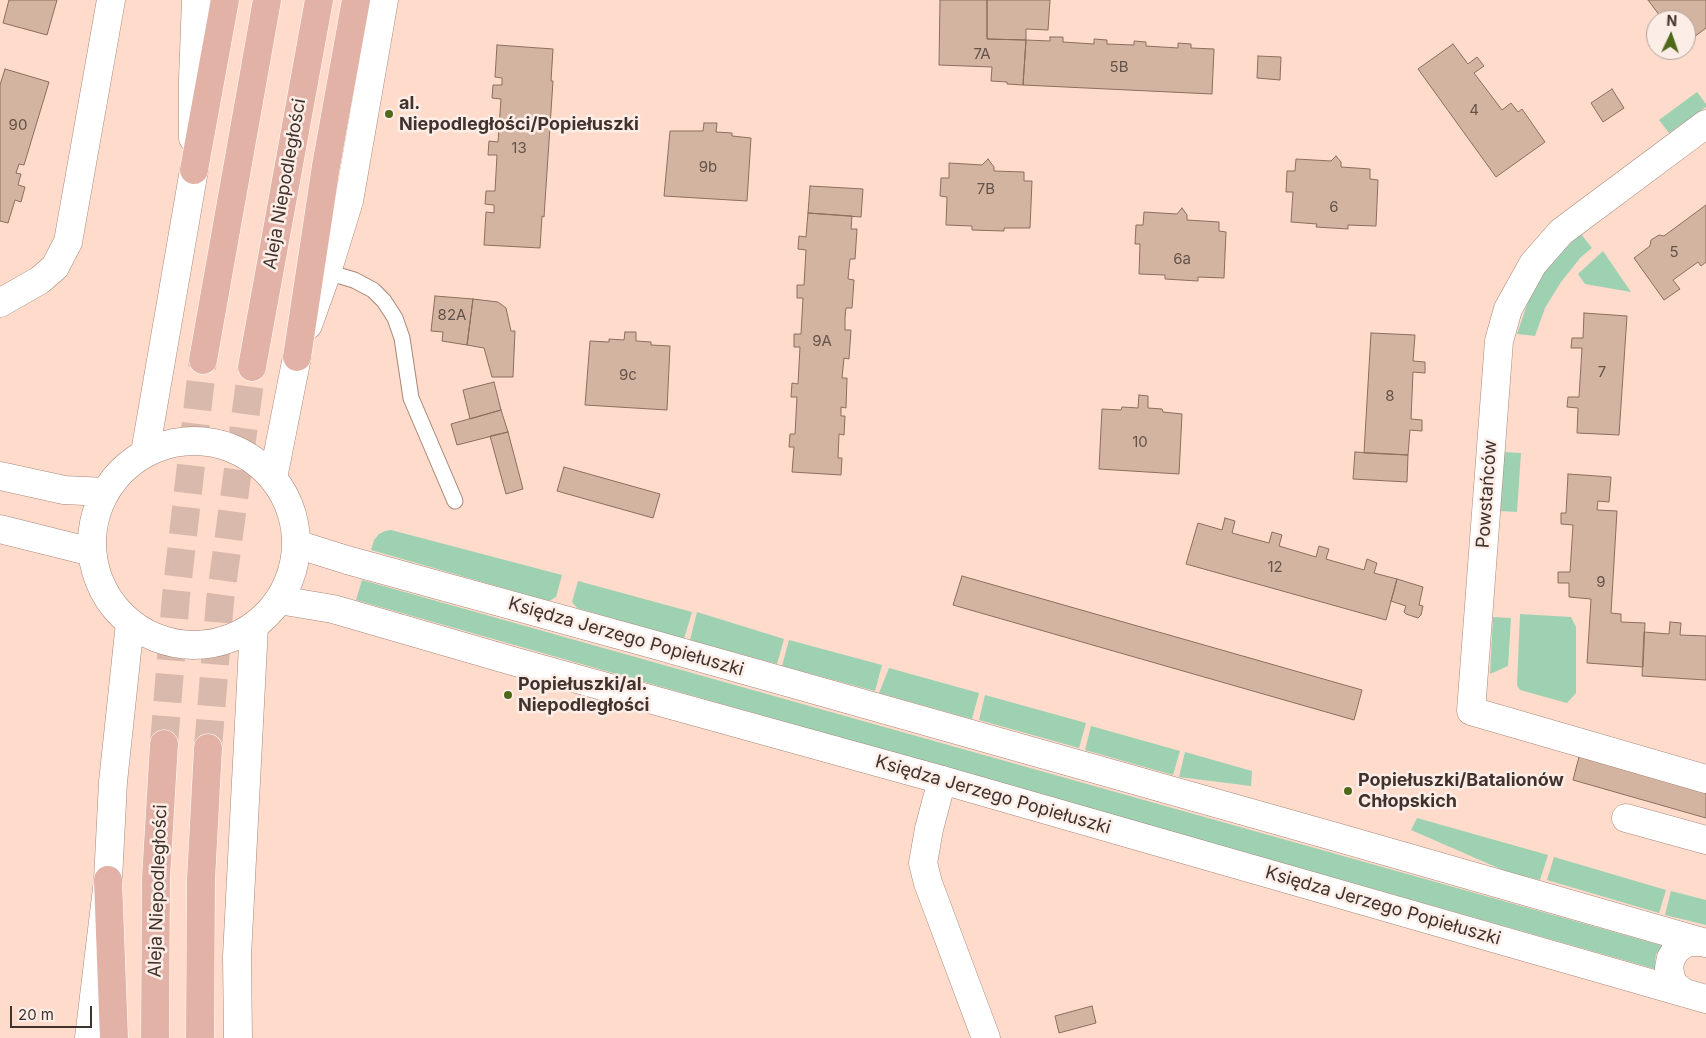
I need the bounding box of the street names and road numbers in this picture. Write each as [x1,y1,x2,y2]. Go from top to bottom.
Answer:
street label: Aleja Niepodległości [259,97,311,271]
street label: Powstańców [1472,439,1502,549]
street label: Księdza Jerzego Popiełuszki [506,593,746,681]
street label: Księdza Jerzego Popiełuszki [873,751,1113,839]
street label: Aleja Niepodległości [144,804,172,978]
street label: Księdza Jerzego Popiełuszki [1263,862,1503,950]

